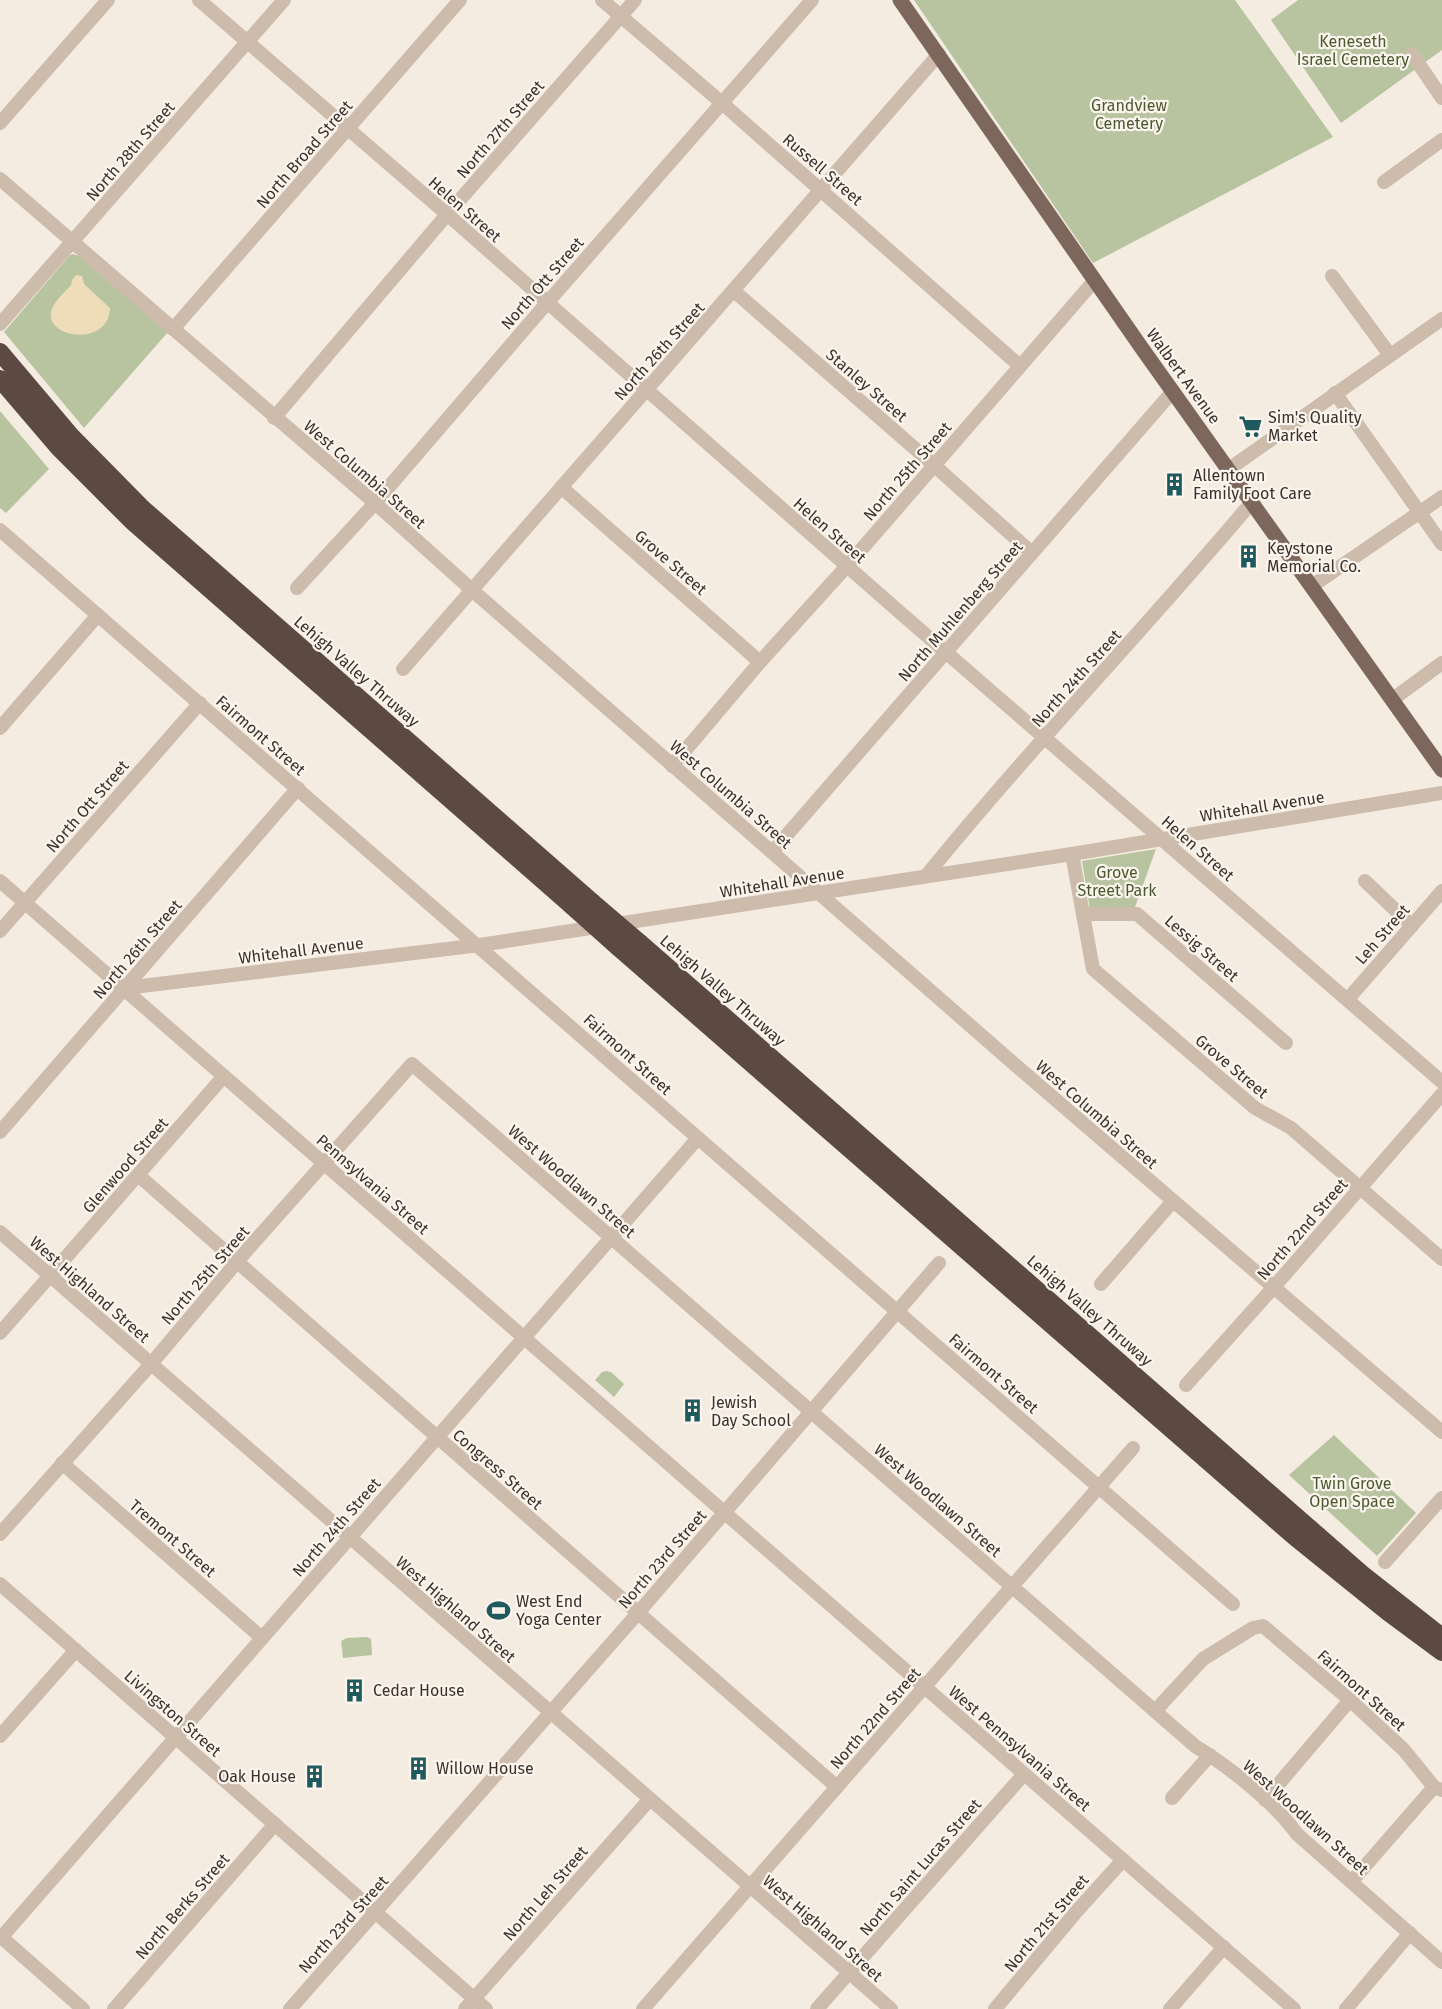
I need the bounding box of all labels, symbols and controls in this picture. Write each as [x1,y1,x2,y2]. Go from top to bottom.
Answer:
park label: Keneseth Israel Cemetery [1297,32,1409,69]
street label: North 27th Street [453,76,548,182]
street label: North Broad Street [252,96,356,212]
park label: Grandview Cemetery [1091,96,1167,133]
street label: North 28th Street [82,98,179,205]
street label: Russell Street [779,130,867,209]
street label: Helen Street [424,173,505,246]
street label: North Ott Street [497,233,588,333]
street label: North 26th Street [610,298,708,404]
street label: Walbert Avenue [1143,325,1225,428]
street label: Stanley Street [822,345,911,426]
place label: Sim's Quality Market [1268,408,1362,445]
supermarket icon: Sim's Quality Market [1237,413,1263,439]
street label: West Columbia Street [300,416,430,533]
street label: North 25th Street [859,418,956,525]
place label: Allentown Family Foot Care [1193,466,1311,503]
building icon: Allentown Family Foot Care [1162,471,1188,497]
street label: Helen Street [789,494,870,567]
street label: Grove Street [631,526,711,599]
street label: North Muhlenberg Street [894,537,1027,685]
place label: Keystone Memorial Co. [1267,539,1361,576]
building icon: Keystone Memorial Co. [1236,544,1262,570]
street label: Lehigh Valley Thruway [290,612,423,731]
street label: North 24th Street [1028,625,1125,731]
street label: Fairmont Street [212,691,309,779]
street label: West Columbia Street [666,736,796,853]
street label: North Ott Street [42,756,133,856]
street label: Whitehall Avenue [1198,787,1326,826]
street label: Helen Street [1157,812,1238,885]
street label: Whitehall Avenue [718,863,846,902]
park label: Grove Street Park [1077,863,1157,900]
street label: North 26th Street [89,896,186,1003]
street label: Leh Street [1351,900,1414,968]
street label: Lessig Street [1161,911,1243,986]
street label: Lehigh Valley Thruway [656,931,789,1050]
street label: Whitehall Avenue [237,933,365,968]
street label: Fairmont Street [580,1010,676,1099]
street label: Grove Street [1191,1030,1272,1102]
street label: West Columbia Street [1032,1056,1162,1173]
street label: Glenwood Street [79,1114,172,1217]
street label: West Woodlawn Street [504,1121,639,1242]
street label: Pennsylvania Street [313,1130,433,1238]
street label: North 22nd Street [1253,1175,1352,1284]
street label: North 25th Street [157,1222,254,1329]
street label: West Highland Street [26,1232,154,1347]
street label: Lehigh Valley Thruway [1023,1251,1156,1370]
street label: Fairmont Street [945,1329,1042,1417]
place label: Jewish Day School [711,1393,791,1430]
building icon: Jewish Day School [680,1398,706,1424]
street label: Congress Street [449,1425,547,1514]
street label: West Woodlawn Street [870,1440,1005,1561]
street label: North 24th Street [288,1474,385,1581]
park label: Twin Grove Open Space [1309,1474,1395,1511]
street label: Tremont Street [126,1496,220,1581]
street label: North 23rd Street [614,1506,711,1613]
street label: West Highland Street [392,1552,520,1667]
place label: West End Yoga Center [516,1592,602,1629]
sports icon: West End Yoga Center [485,1597,511,1623]
street label: Fairmont Street [1314,1646,1410,1735]
street label: North 22nd Street [826,1664,925,1773]
street label: Livingston Street [120,1666,225,1761]
building icon: Cedar House [342,1677,368,1703]
place label: Cedar House [373,1681,465,1700]
street label: West Pennsylvania Street [945,1682,1095,1815]
building icon: Willow House [405,1755,431,1781]
street label: West Woodlawn Street [1239,1756,1372,1879]
place label: Willow House [436,1759,534,1778]
building icon: Oak House [301,1763,327,1789]
place label: Oak House [218,1767,296,1786]
street label: North Saint Lucas Street [856,1795,985,1940]
street label: North Leh Street [499,1842,592,1945]
street label: North Berks Street [131,1849,234,1963]
street label: West Highland Street [759,1871,887,1986]
street label: North 21st Street [1000,1871,1093,1976]
street label: North 23rd Street [295,1872,392,1977]

